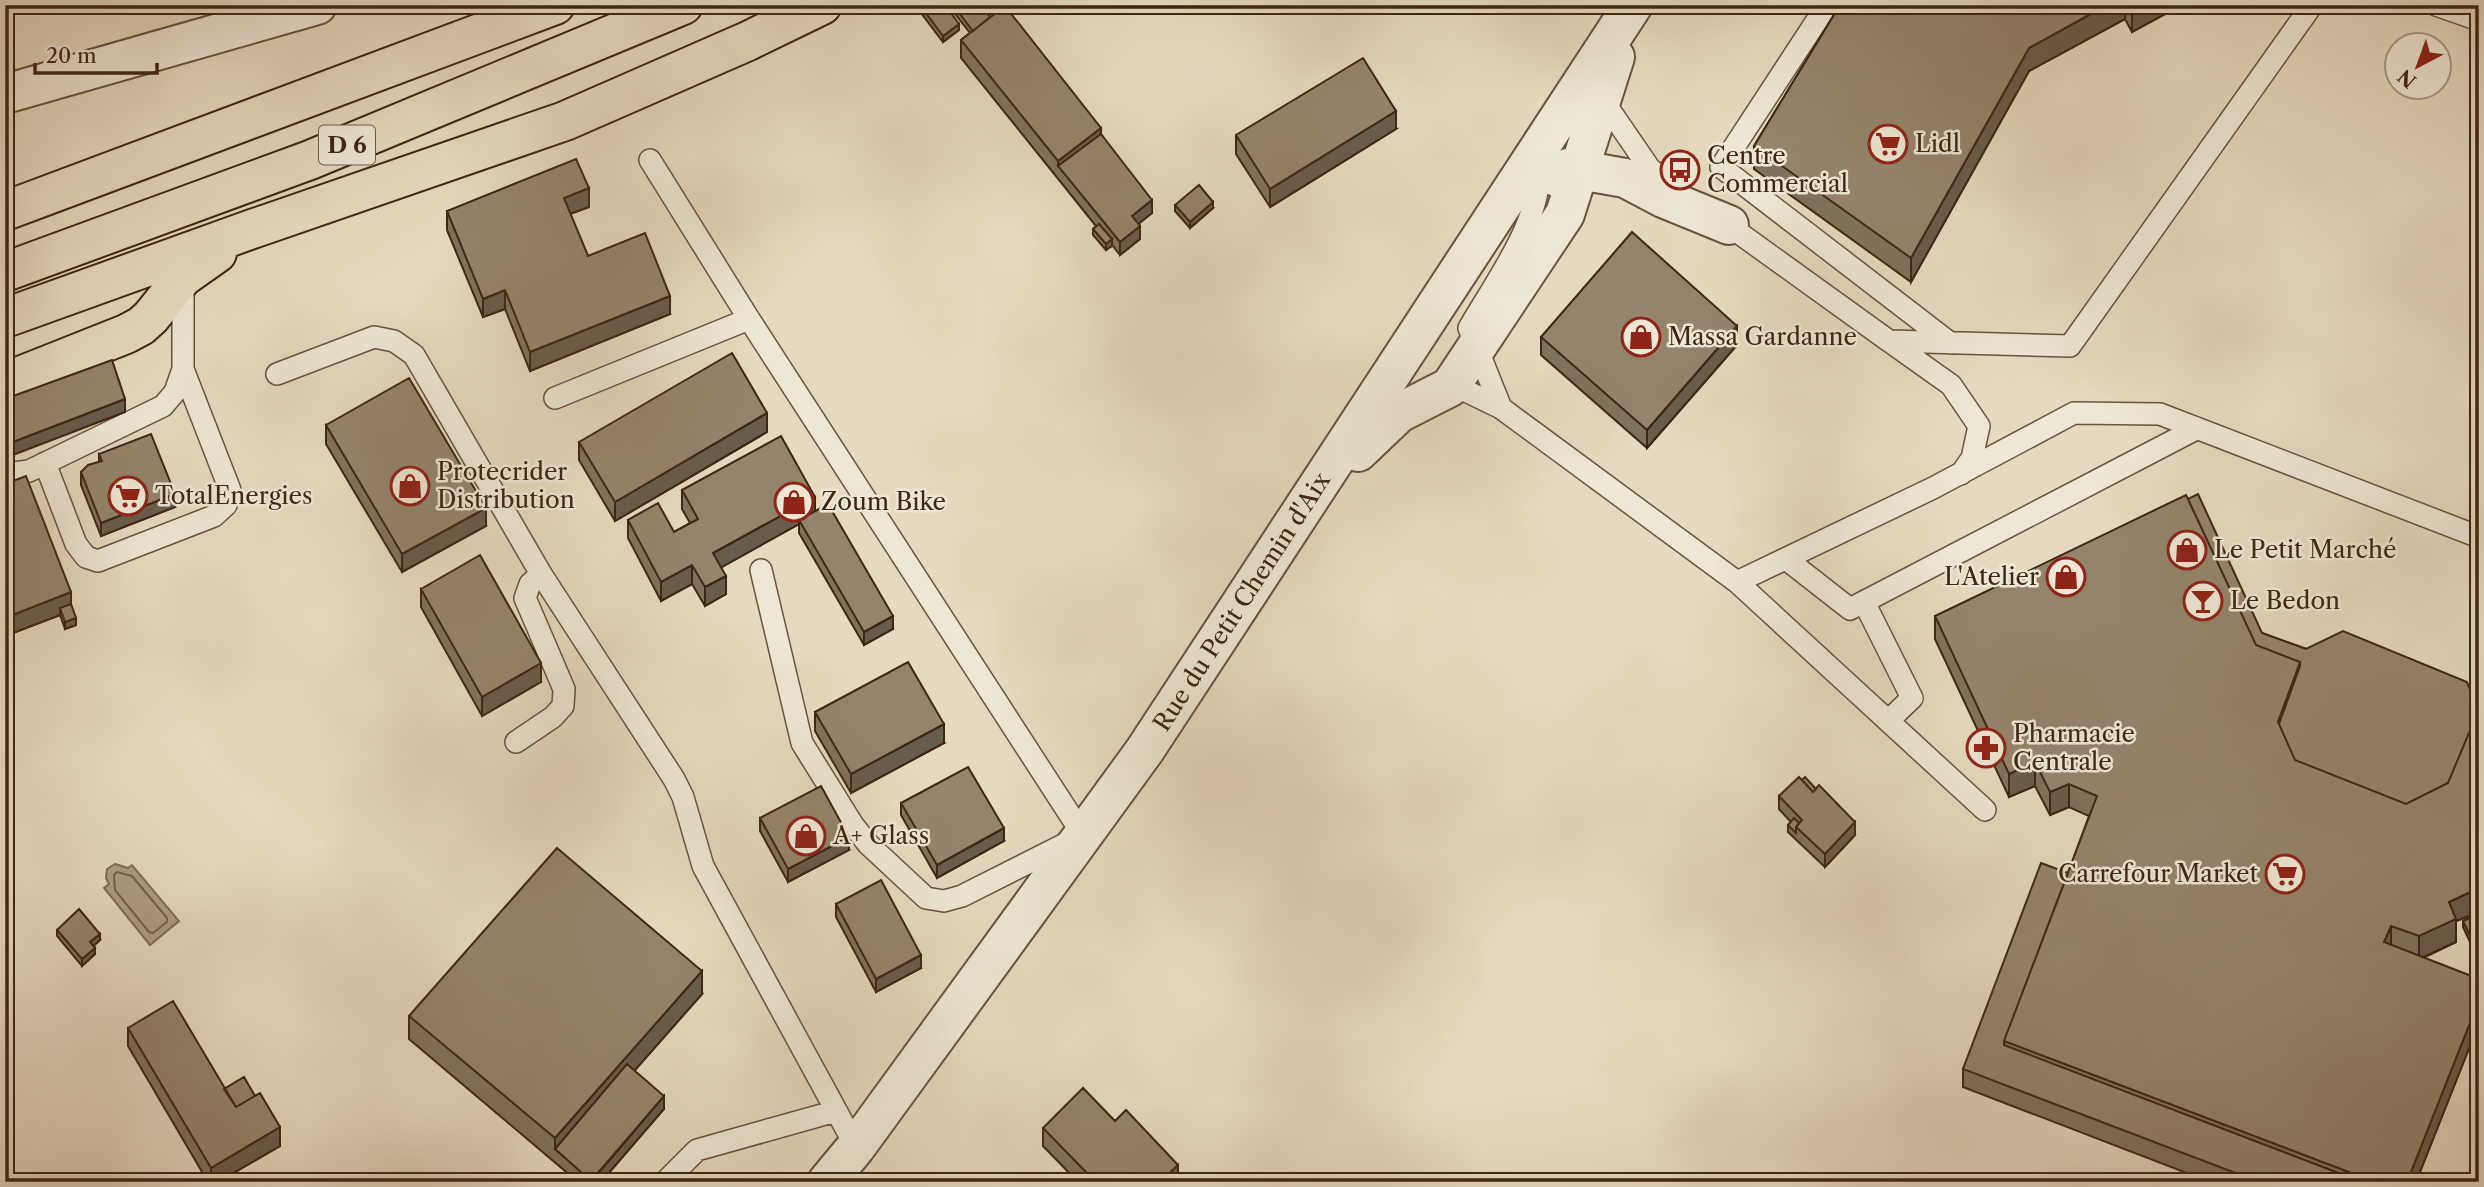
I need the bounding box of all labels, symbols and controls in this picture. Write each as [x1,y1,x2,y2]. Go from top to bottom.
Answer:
scale bar [35,32,158,76]
north arrow [2382,32,2452,102]
text: 20 m [46,43,97,68]
text: N [2393,64,2421,93]
supermarket icon: Lidl [1867,123,1909,165]
road number: D 6 [319,126,375,164]
place label: Lidl [1915,129,1960,158]
place label: Centre Commercial [1707,141,1848,198]
bus stop icon: Centre Commercial [1659,149,1701,191]
shop icon: Massa Gardanne [1620,316,1662,358]
place label: Massa Gardanne [1668,322,1857,351]
place label: Protecrider Distribution [437,457,575,514]
shop icon: Protecrider Distribution [389,465,431,507]
street label: Rue du Petit Chemin d'Aix [1147,467,1336,737]
supermarket icon: TotalEnergies [107,475,149,517]
place label: TotalEnergies [155,481,313,510]
shop icon: Zoum Bike [773,481,815,523]
place label: Zoum Bike [821,487,946,516]
shop icon: Le Petit Marché [2166,529,2208,571]
place label: Le Petit Marché [2214,535,2396,564]
shop icon: L'Atelier [2045,556,2087,598]
place label: L'Atelier [1944,562,2039,591]
bar icon: Le Bedon [2182,580,2224,622]
place label: Le Bedon [2230,586,2340,615]
place label: Pharmacie Centrale [2013,719,2135,776]
pharmacy icon: Pharmacie Centrale [1965,727,2007,769]
shop icon: A+ Glass [785,815,827,857]
place label: A+ Glass [832,821,929,850]
supermarket icon: Carrefour Market [2264,853,2306,895]
place label: Carrefour Market [2058,859,2259,888]

